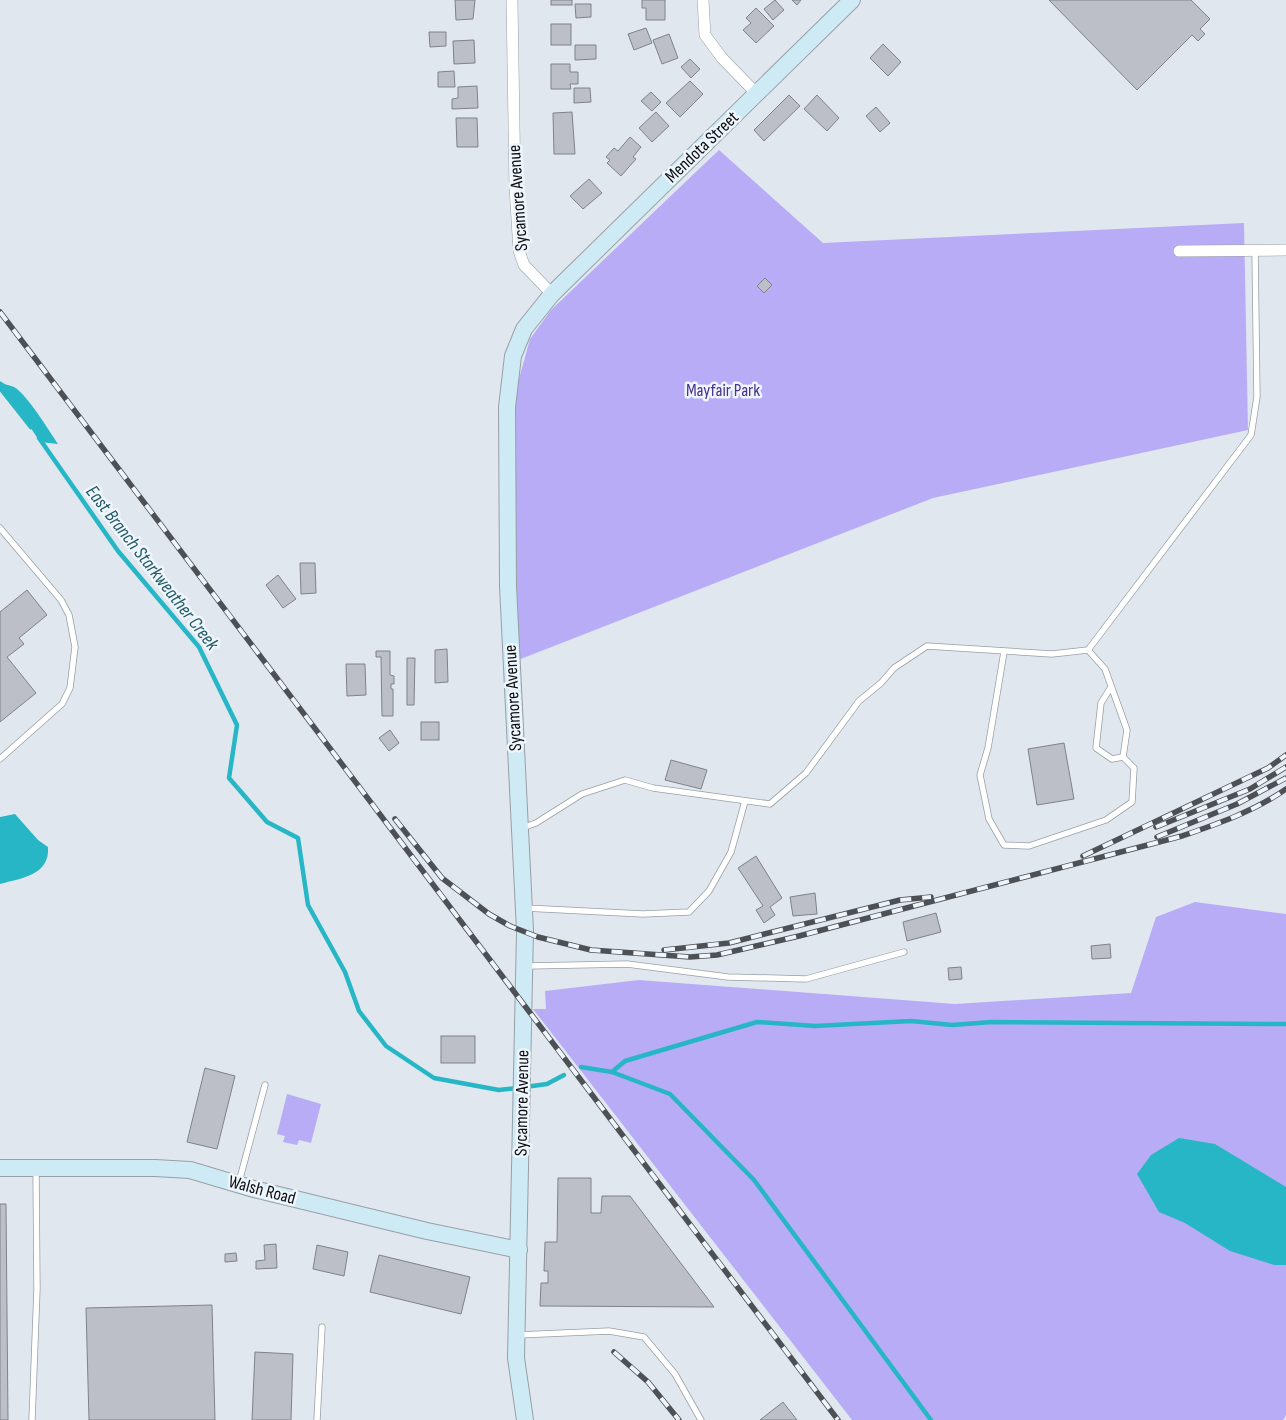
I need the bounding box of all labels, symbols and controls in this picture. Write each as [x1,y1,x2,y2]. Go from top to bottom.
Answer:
street label: Mendota Street [661,107,743,187]
street label: Sycamore Avenue [504,144,532,252]
park label: Mayfair Park [686,380,760,401]
water label: East Branch Starkweather Creek [81,481,224,656]
street label: Sycamore Avenue [500,644,526,752]
street label: Sycamore Avenue [511,1050,533,1156]
street label: Walsh Road [226,1171,298,1209]

